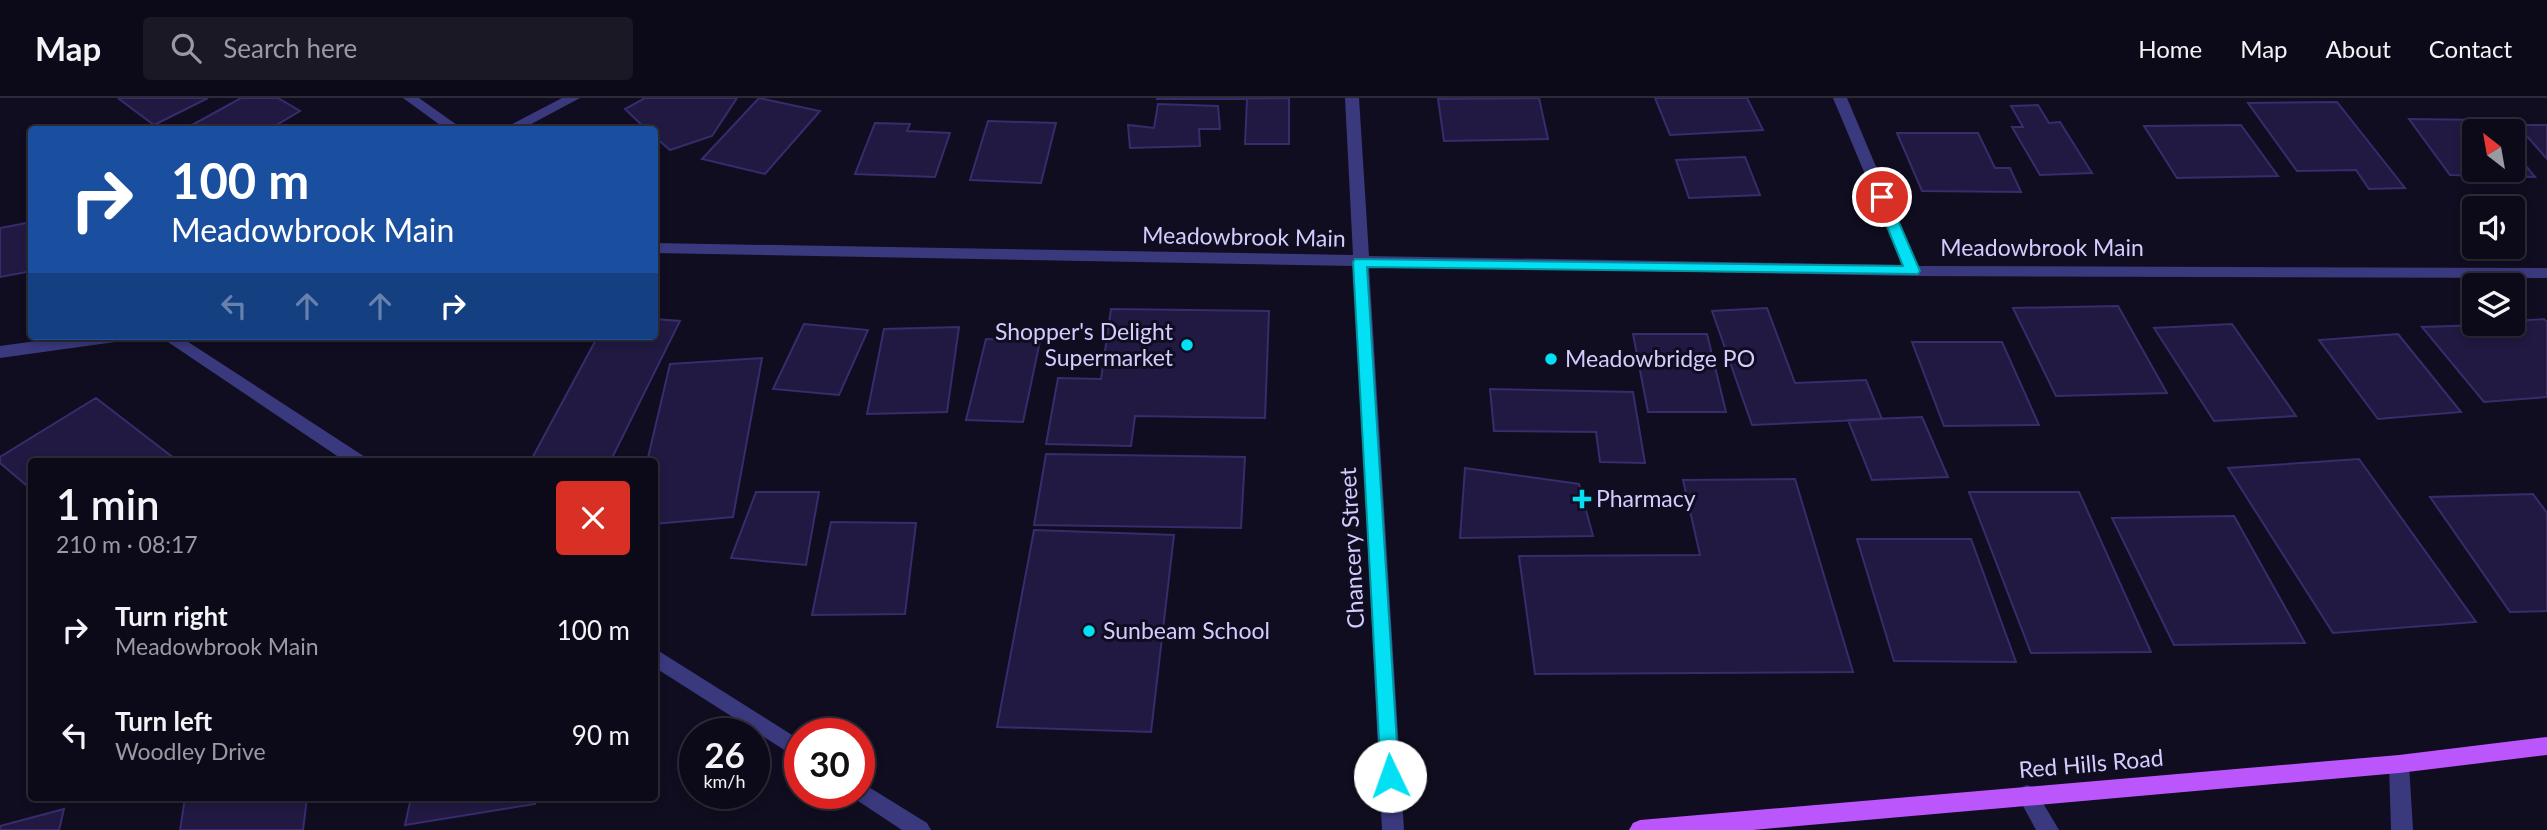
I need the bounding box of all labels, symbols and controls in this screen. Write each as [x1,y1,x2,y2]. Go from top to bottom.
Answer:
search box [143,17,633,80]
text: Map [35,28,101,68]
icon: search [167,29,205,67]
text: Search here [223,32,357,64]
text: Home [2138,34,2202,63]
text: Map [2240,34,2288,63]
text: About [2326,34,2391,63]
text: Contact [2429,34,2512,63]
north arrow [2462,119,2525,182]
map controls [2462,119,2525,336]
text: 100 m [171,151,309,209]
icon: right [56,154,147,245]
pin [1852,167,1912,227]
icon: arrive [1863,178,1901,216]
button: sound [2462,196,2525,259]
text: Meadowbrook Main [171,210,454,249]
street label: Meadowbrook Main [1142,220,1346,252]
street label: Meadowbrook Main [1940,233,2144,261]
button: layers [2462,273,2525,336]
icon: left [215,287,253,325]
icon: ahead [288,287,326,325]
icon: ahead [361,287,399,325]
icon: right [434,287,472,325]
place label: Shopper's Delight Supermarket [995,317,1174,371]
marker: Shopper's Delight Supermarket [1179,337,1195,353]
place label: Meadowbridge PO [1565,344,1755,372]
marker: Meadowbridge PO [1543,351,1559,367]
street label: Chancery Street [1333,466,1369,629]
text: 1 min [56,479,160,529]
button: close [556,481,630,555]
place label: Pharmacy [1596,484,1696,512]
marker: Pharmacy [1574,491,1590,507]
text: 210 m · 08:17 [56,530,198,558]
text: Turn right [115,600,228,632]
icon: right [56,611,94,649]
text: 100 m [557,614,630,646]
place label: Sunbeam School [1103,616,1270,644]
marker: Sunbeam School [1081,623,1097,639]
text: Meadowbrook Main [115,632,319,660]
text: Turn left [115,705,212,737]
icon: left [56,716,94,754]
speed limit sign: 30 [784,718,875,809]
text: 90 m [572,719,630,751]
text: 26 [704,733,745,775]
text: Woodley Drive [115,737,266,765]
position arrow [1353,739,1427,813]
street label: Red Hills Road [2017,743,2164,783]
text: km/h [703,770,746,792]

